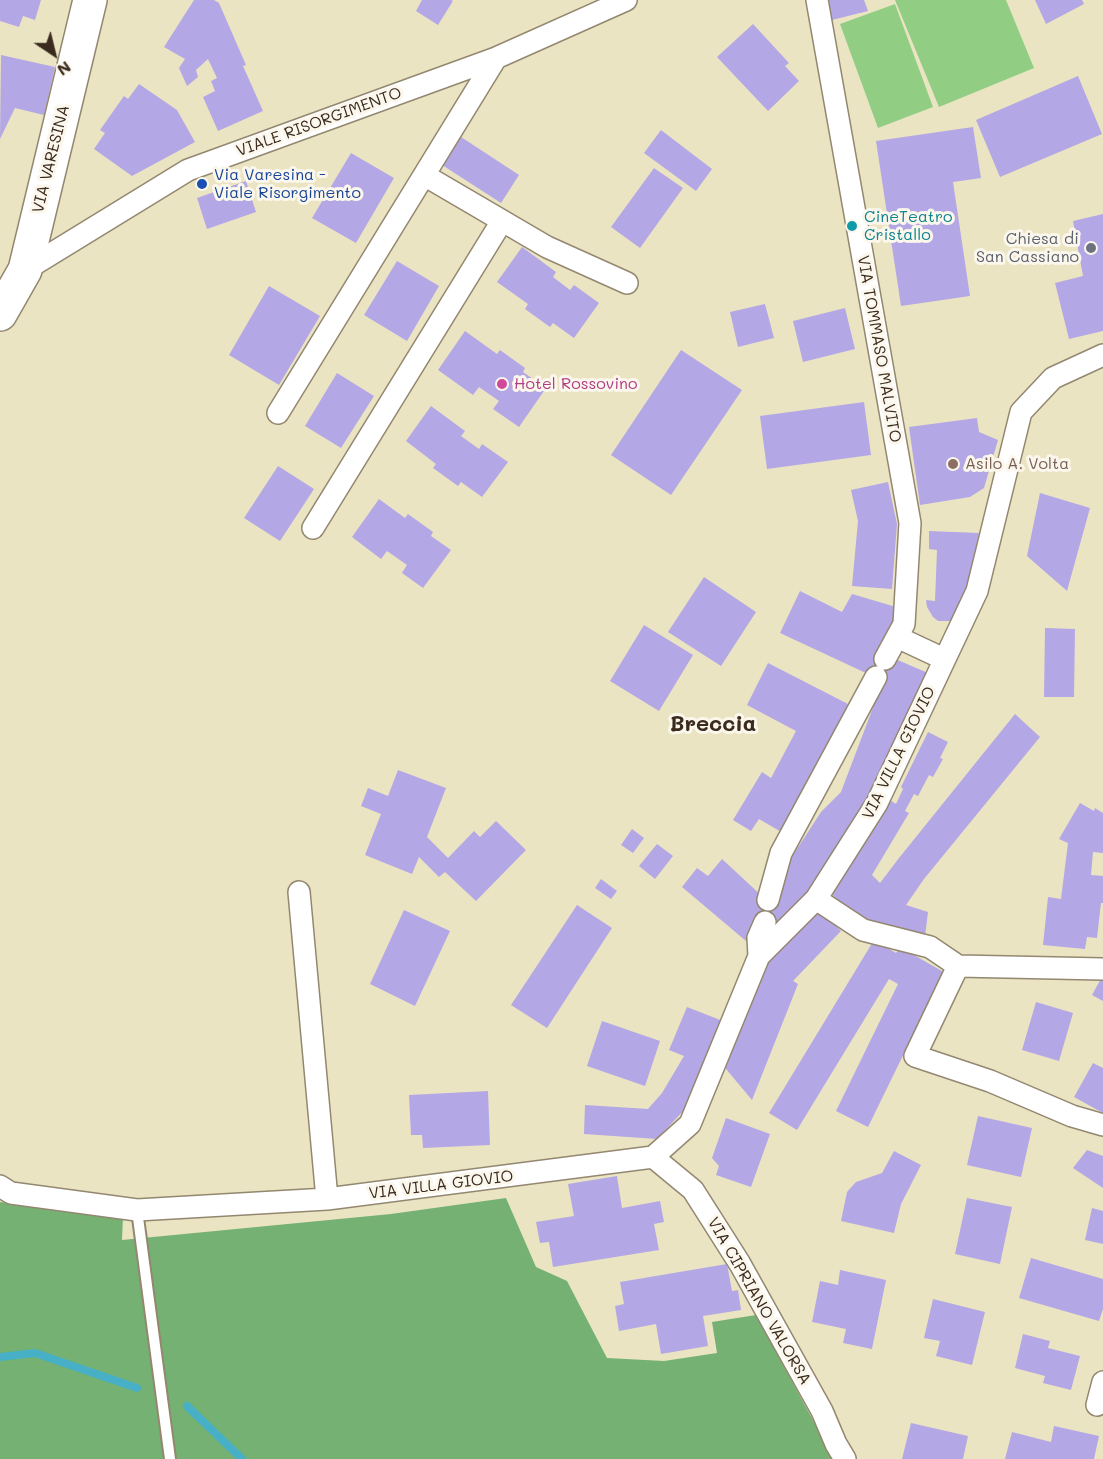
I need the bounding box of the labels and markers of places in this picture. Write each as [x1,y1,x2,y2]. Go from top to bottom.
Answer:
place label: Via Varesina - Viale Risorgimento [214,165,361,203]
marker: Via Varesina - Viale Risorgimento [195,177,209,191]
place label: CineTeatro Cristallo [864,207,952,245]
marker: CineTeatro Cristallo [845,219,859,233]
place label: Chiesa di San Cassiano [976,229,1079,267]
marker: Chiesa di San Cassiano [1084,241,1098,255]
place label: Hotel Rossovino [514,374,637,394]
marker: Hotel Rossovino [495,377,509,391]
place label: Asilo A. Volta [965,454,1069,474]
marker: Asilo A. Volta [946,457,960,471]

